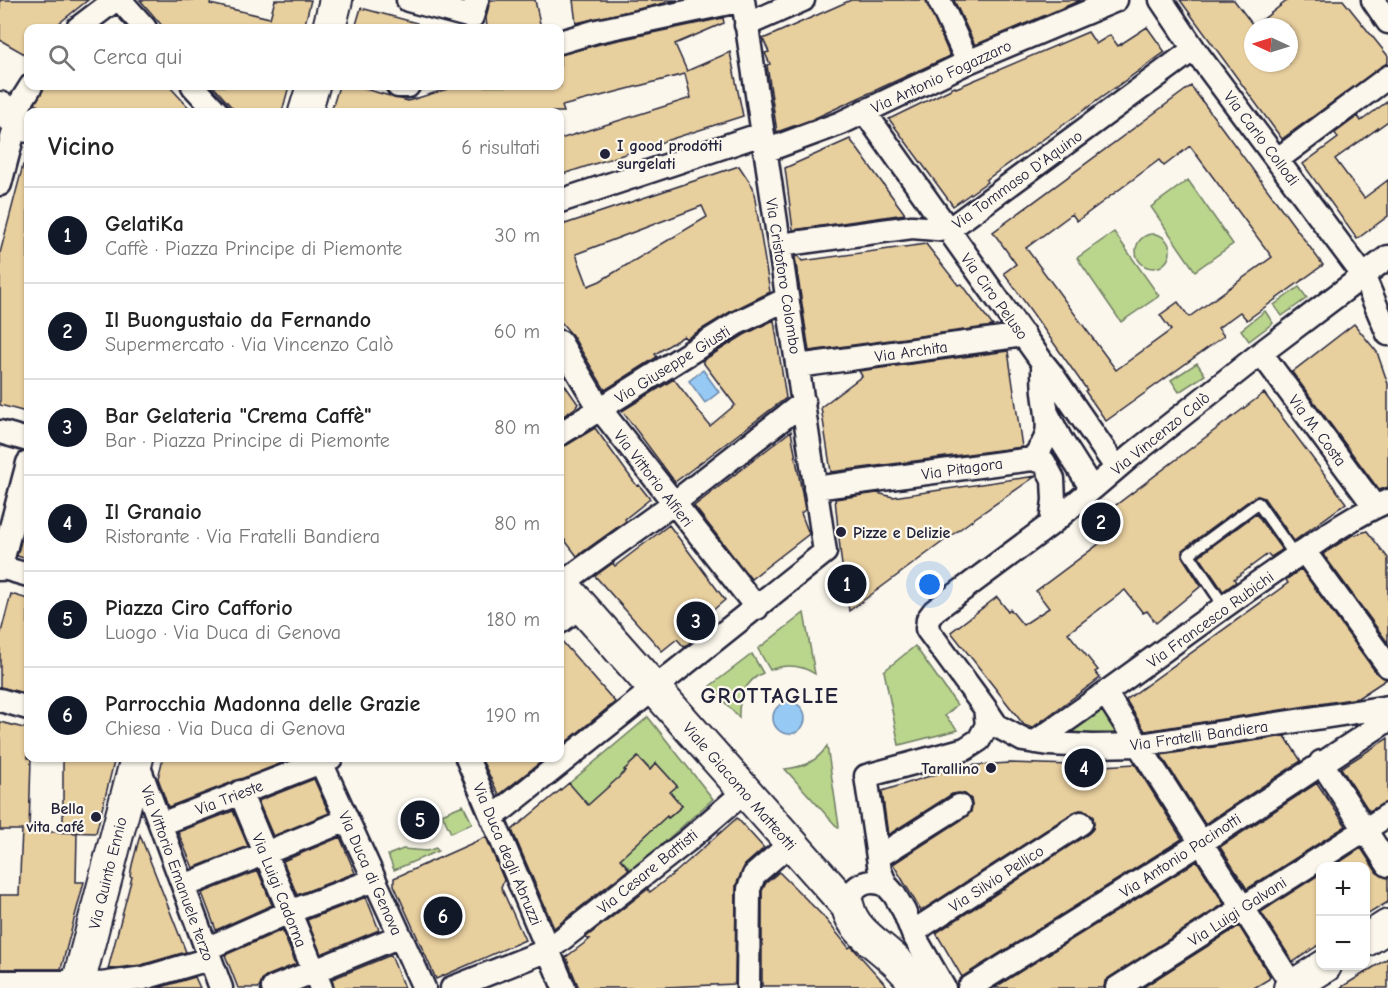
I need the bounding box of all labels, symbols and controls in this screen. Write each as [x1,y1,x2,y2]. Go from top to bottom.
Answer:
north arrow [1244,18,1298,72]
search box [24,24,564,90]
street label: Via Antonio Fogazzaro [868,36,1014,117]
icon: search [45,41,78,74]
text: Cerca qui [93,44,183,70]
street label: Via Carlo Collodi [1220,88,1303,189]
street label: Via Tommaso D'Aquino [949,127,1086,233]
text: Vicino [48,132,114,162]
text: 6 risultati [461,136,540,159]
place label: I good prodotti surgelati [617,137,722,173]
marker: I good prodotti surgelati [598,147,612,161]
street label: Via Cristoforo Colombo [762,197,804,356]
text: GelatiKa [105,211,184,237]
text: 1 [64,224,71,247]
text: 30 m [494,224,540,247]
text: Caffè · Piazza Principe di Piemonte [105,237,402,260]
street label: Via Ciro Peluso [957,250,1032,343]
text: Il Buongustaio da Fernando [105,307,371,333]
text: 2 [63,320,72,343]
text: 60 m [494,320,540,343]
street label: Via Giuseppe Giusti [612,322,733,408]
text: Supermercato · Via Vincenzo Calò [105,333,394,356]
street label: Via Archita [874,338,949,366]
street label: Via Vincenzo Calò [1108,388,1214,479]
street label: Via M. Costa [1285,392,1350,470]
text: Bar Gelateria "Crema Caffè" [105,403,371,429]
text: 3 [63,416,72,439]
text: 80 m [494,416,540,439]
street label: Via Vittorio Alfieri [610,427,697,531]
text: Bar · Piazza Principe di Piemonte [105,429,390,452]
street label: Via Pitagora [920,454,1004,484]
text: Il Granaio [105,499,202,525]
pin: 2 [1082,500,1120,544]
text: 4 [63,512,72,535]
text: 80 m [494,512,540,535]
place label: Pizze e Delizie [853,524,951,542]
text: Ristorante · Via Fratelli Bandiera [105,525,380,548]
marker: Pizze e Delizie [834,525,848,539]
pin: 1 [828,562,866,606]
street label: Via Francesco Rubichi [1144,568,1277,672]
your location [915,570,944,599]
text: Piazza Ciro Cafforio [105,595,293,621]
pin: 3 [676,598,716,644]
text: 5 [62,608,73,631]
text: 180 m [486,608,540,631]
text: Luogo · Via Duca di Genova [105,621,341,644]
district label: GROTTAGLIE [701,683,839,709]
text: Parrocchia Madonna delle Grazie [105,691,420,717]
text: 6 [62,704,73,727]
text: 190 m [486,704,540,727]
text: Chiesa · Via Duca di Genova [105,717,346,740]
street label: Via Fratelli Bandiera [1129,717,1269,755]
street label: Viale Giacomo Matteotti [679,719,800,854]
pin: 4 [1064,746,1104,790]
place label: Tarallino [921,760,979,778]
marker: Tarallino [984,761,998,775]
street label: Via Trieste [193,777,266,819]
street label: Via Duca degli Abruzzi [469,781,545,928]
street label: Via Vittorio Emanuele terzo [137,783,217,964]
pin: 5 [400,798,440,842]
place label: Bella vita café [25,800,84,836]
street label: Via Duca di Genova [335,809,406,938]
marker: Bella vita café [89,810,103,824]
street label: Via Antonio Pacinotti [1117,810,1244,902]
street label: Via Quinto Ennio [85,815,131,931]
street label: Via Cesare Battisti [594,826,701,918]
street label: Via Luigi Cadorna [248,831,310,950]
street label: Via Silvio Pellico [946,842,1047,916]
map controls [1316,862,1370,970]
button: + [1316,862,1370,916]
street label: Via Luigi Galvani [1185,873,1290,950]
pin: 6 [424,894,462,938]
button: − [1316,916,1370,970]

